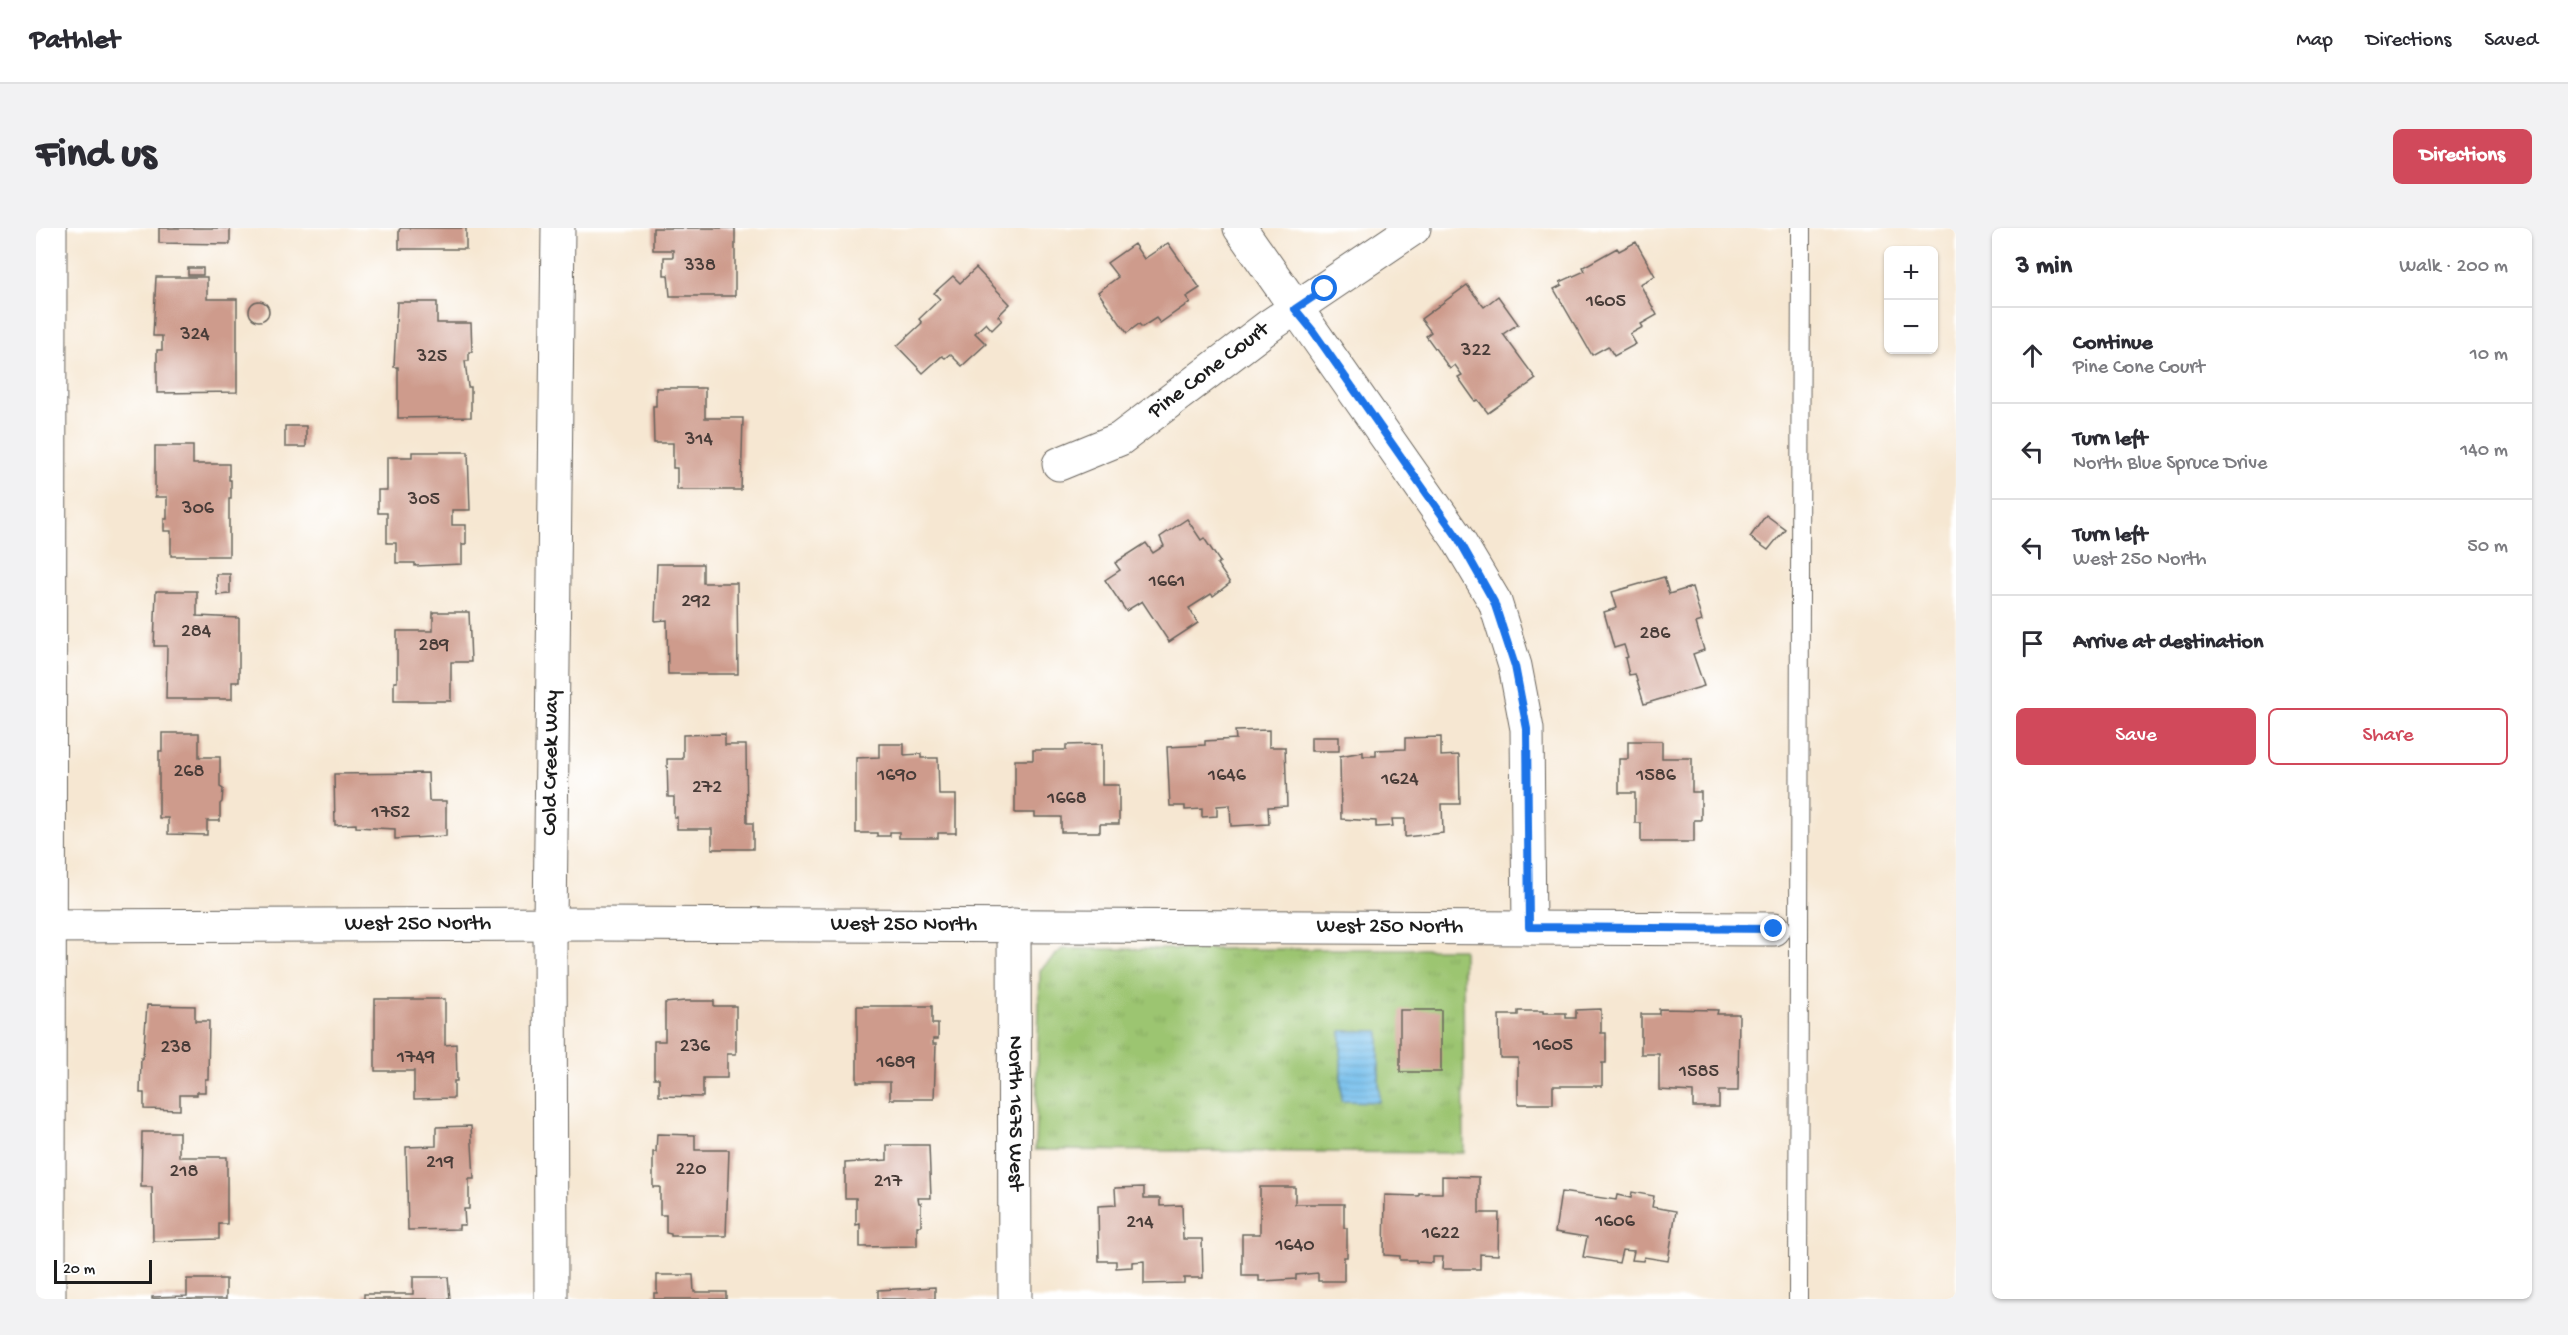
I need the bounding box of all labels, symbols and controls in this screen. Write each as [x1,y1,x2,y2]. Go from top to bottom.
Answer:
text: Pathlet [30,25,120,58]
text: Map [2296,29,2333,54]
text: Directions [2366,29,2451,54]
text: Saved [2484,29,2538,54]
button: Directions [2393,129,2532,184]
text: Find us [36,132,156,181]
map controls [1884,246,1938,354]
button: + [1884,246,1938,300]
text: 3 min [2016,252,2072,283]
house number: 338 [683,255,716,278]
text: Walk · 200 m [2399,256,2508,279]
route start [1311,275,1337,301]
house number: 1605 [1585,291,1626,314]
button: − [1884,300,1938,354]
street label: Pine Cone Court [1143,316,1276,426]
house number: 324 [179,324,210,347]
text: Continue [2073,331,2153,357]
icon: ahead [2016,339,2049,372]
house number: 322 [1460,340,1491,363]
text: 10 m [2470,344,2508,367]
house number: 325 [416,346,447,369]
text: Pine Cone Court [2073,357,2205,380]
text: Turn left [2073,427,2147,453]
house number: 314 [684,429,713,452]
icon: left [2016,435,2049,468]
text: 140 m [2460,440,2508,463]
text: North Blue Spruce Drive [2073,453,2267,476]
house number: 305 [407,489,440,512]
house number: 306 [181,498,215,521]
text: Turn left [2073,523,2147,549]
icon: left [2016,531,2049,564]
text: 50 m [2467,536,2508,559]
text: West 250 North [2073,549,2206,572]
house number: 1661 [1148,571,1185,594]
house number: 292 [681,591,711,614]
house number: 284 [181,621,212,644]
house number: 286 [1640,623,1671,646]
icon: arrive [2016,627,2049,660]
text: Arrive at destination [2073,630,2263,656]
house number: 289 [419,635,449,658]
street label: Cold Creek Way [538,690,566,836]
button: Save [2016,708,2256,765]
button: Share [2268,708,2508,765]
house number: 268 [174,761,204,784]
house number: 1690 [876,765,917,788]
house number: 1646 [1207,765,1247,788]
house number: 1586 [1635,765,1677,788]
house number: 1624 [1380,769,1419,792]
house number: 272 [692,777,722,800]
house number: 1668 [1046,788,1087,811]
house number: 1752 [371,802,411,825]
street label: West 250 North [345,911,492,938]
street label: West 250 North [831,912,978,939]
street label: West 250 North [1316,914,1464,941]
route end [1760,915,1786,941]
street label: North 1675 West [1001,1035,1028,1193]
house number: 1605 [1532,1035,1573,1058]
house number: 236 [680,1036,711,1059]
house number: 238 [160,1037,192,1060]
house number: 1749 [396,1047,435,1070]
house number: 1689 [875,1052,916,1075]
house number: 1585 [1678,1061,1719,1084]
house number: 219 [426,1152,454,1175]
house number: 220 [676,1159,706,1182]
house number: 218 [170,1161,198,1184]
house number: 217 [874,1171,903,1194]
house number: 1606 [1594,1211,1636,1234]
house number: 214 [1126,1212,1154,1235]
house number: 1622 [1421,1223,1460,1246]
house number: 1640 [1274,1235,1315,1258]
scale bar [54,1257,152,1284]
text: 20 m [63,1261,95,1280]

